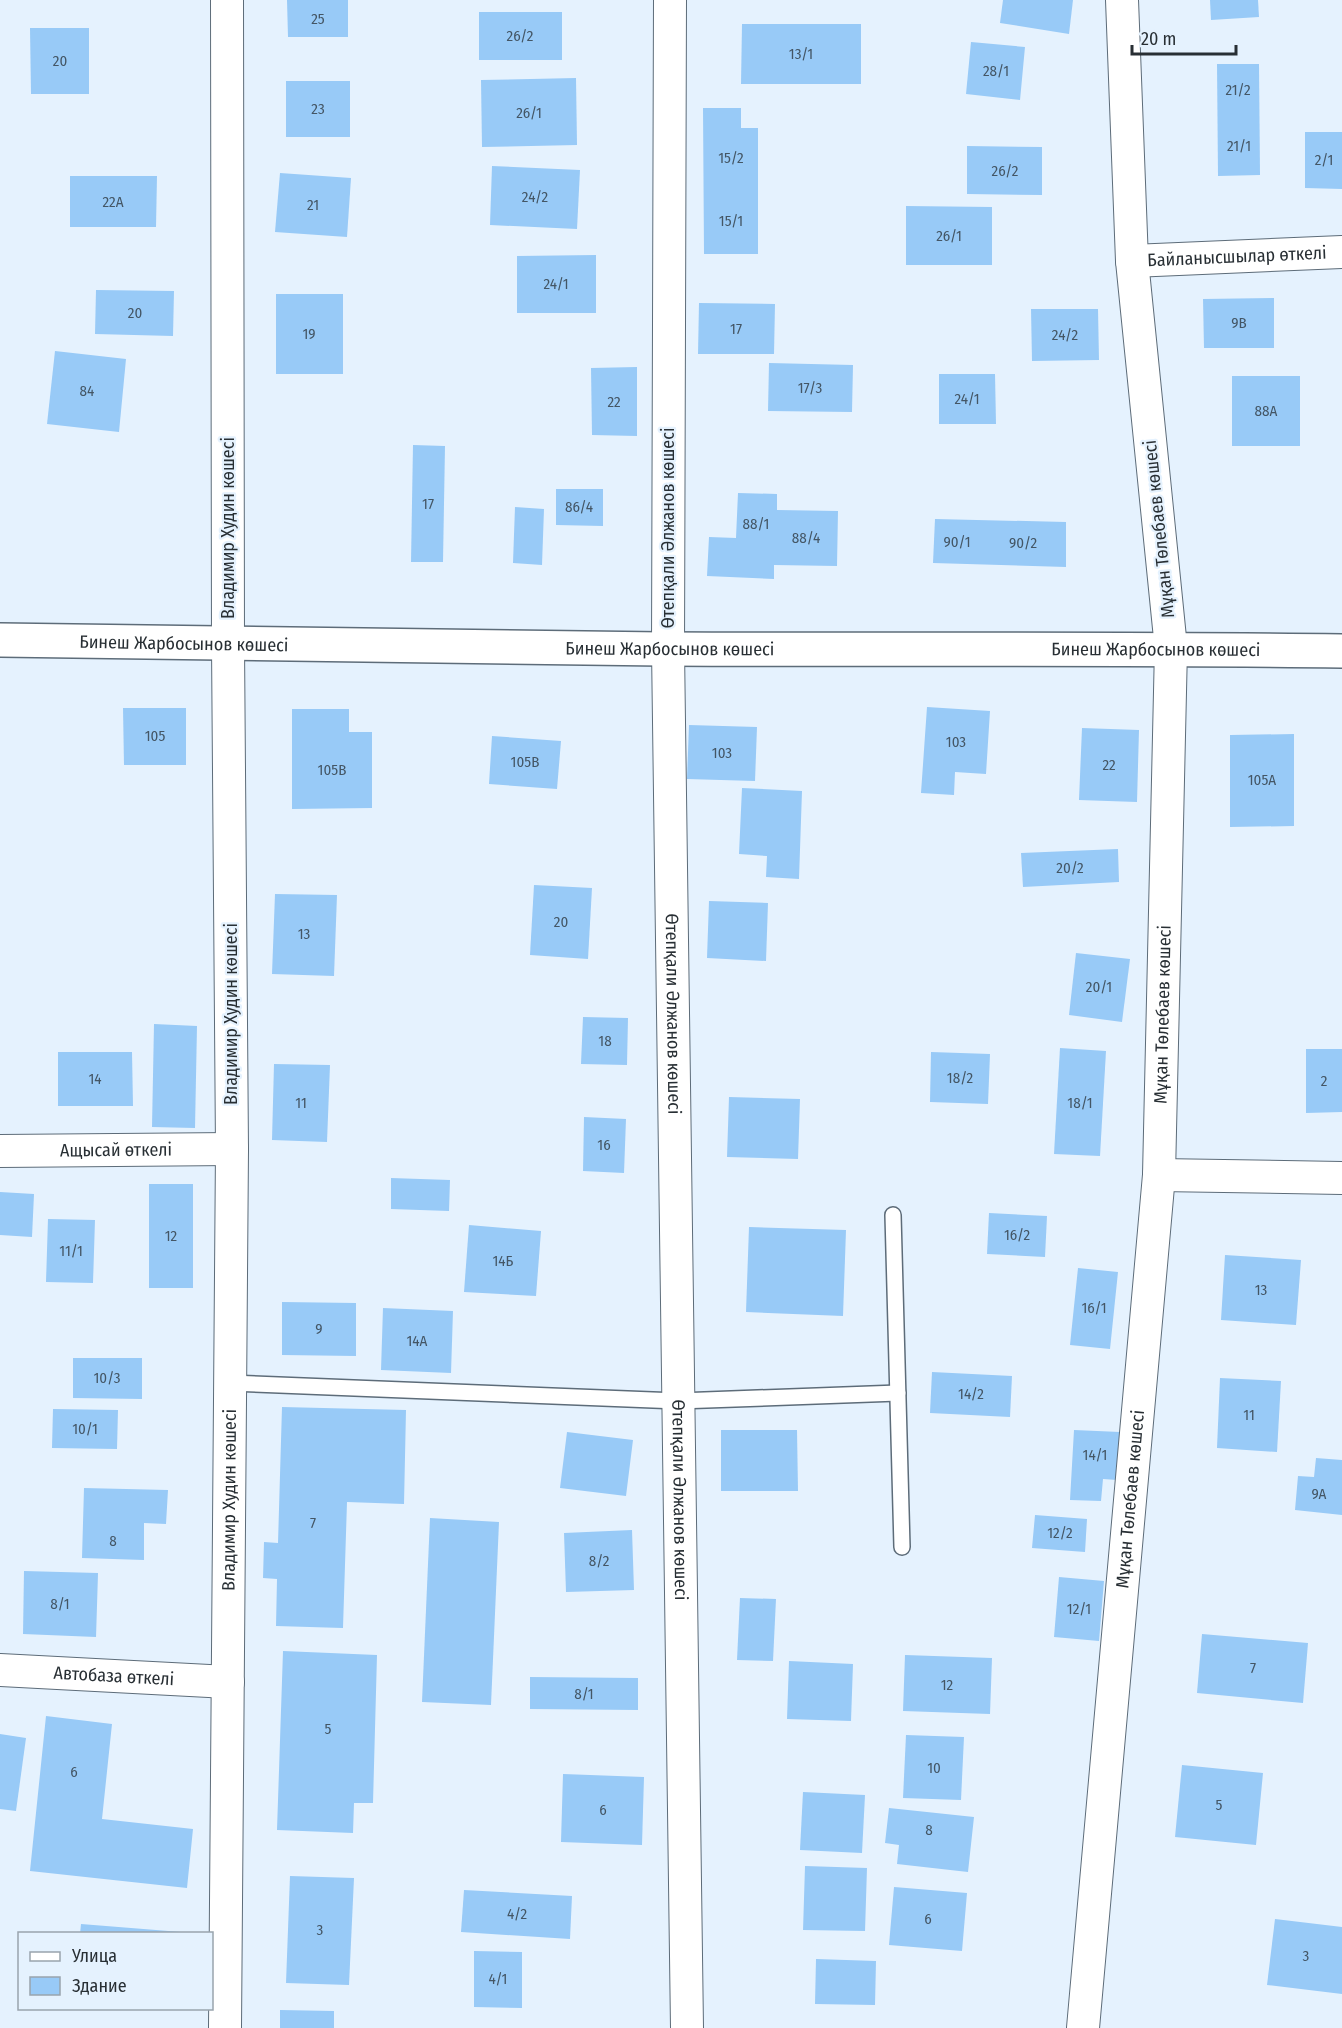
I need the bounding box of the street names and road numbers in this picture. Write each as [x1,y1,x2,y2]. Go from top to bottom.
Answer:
street label: Байланысшылар өткелі [1147,242,1327,271]
street label: Өтепқали Әлжанов көшесі [657,428,679,628]
street label: Владимир Худин көшесі [217,437,239,619]
street label: Мұқан Төлебаев көшесі [1139,439,1179,619]
street label: Бинеш Жарбосынов көшесі [79,631,289,656]
street label: Бинеш Жарбосынов көшесі [565,637,774,660]
street label: Бинеш Жарбосынов көшесі [1051,638,1261,661]
street label: Өтепқали Әлжанов көшесі [661,913,685,1115]
street label: Владимир Худин көшесі [220,923,242,1105]
street label: Мұқан Төлебаев көшесі [1150,925,1176,1104]
street label: Ащысай өткелі [60,1139,172,1161]
street label: Өтепқали Әлжанов көшесі [667,1399,692,1601]
street label: Владимир Худин көшесі [217,1409,241,1591]
street label: Мұқан Төлебаев көшесі [1111,1409,1149,1589]
street label: Автобаза өткелі [53,1662,175,1690]

